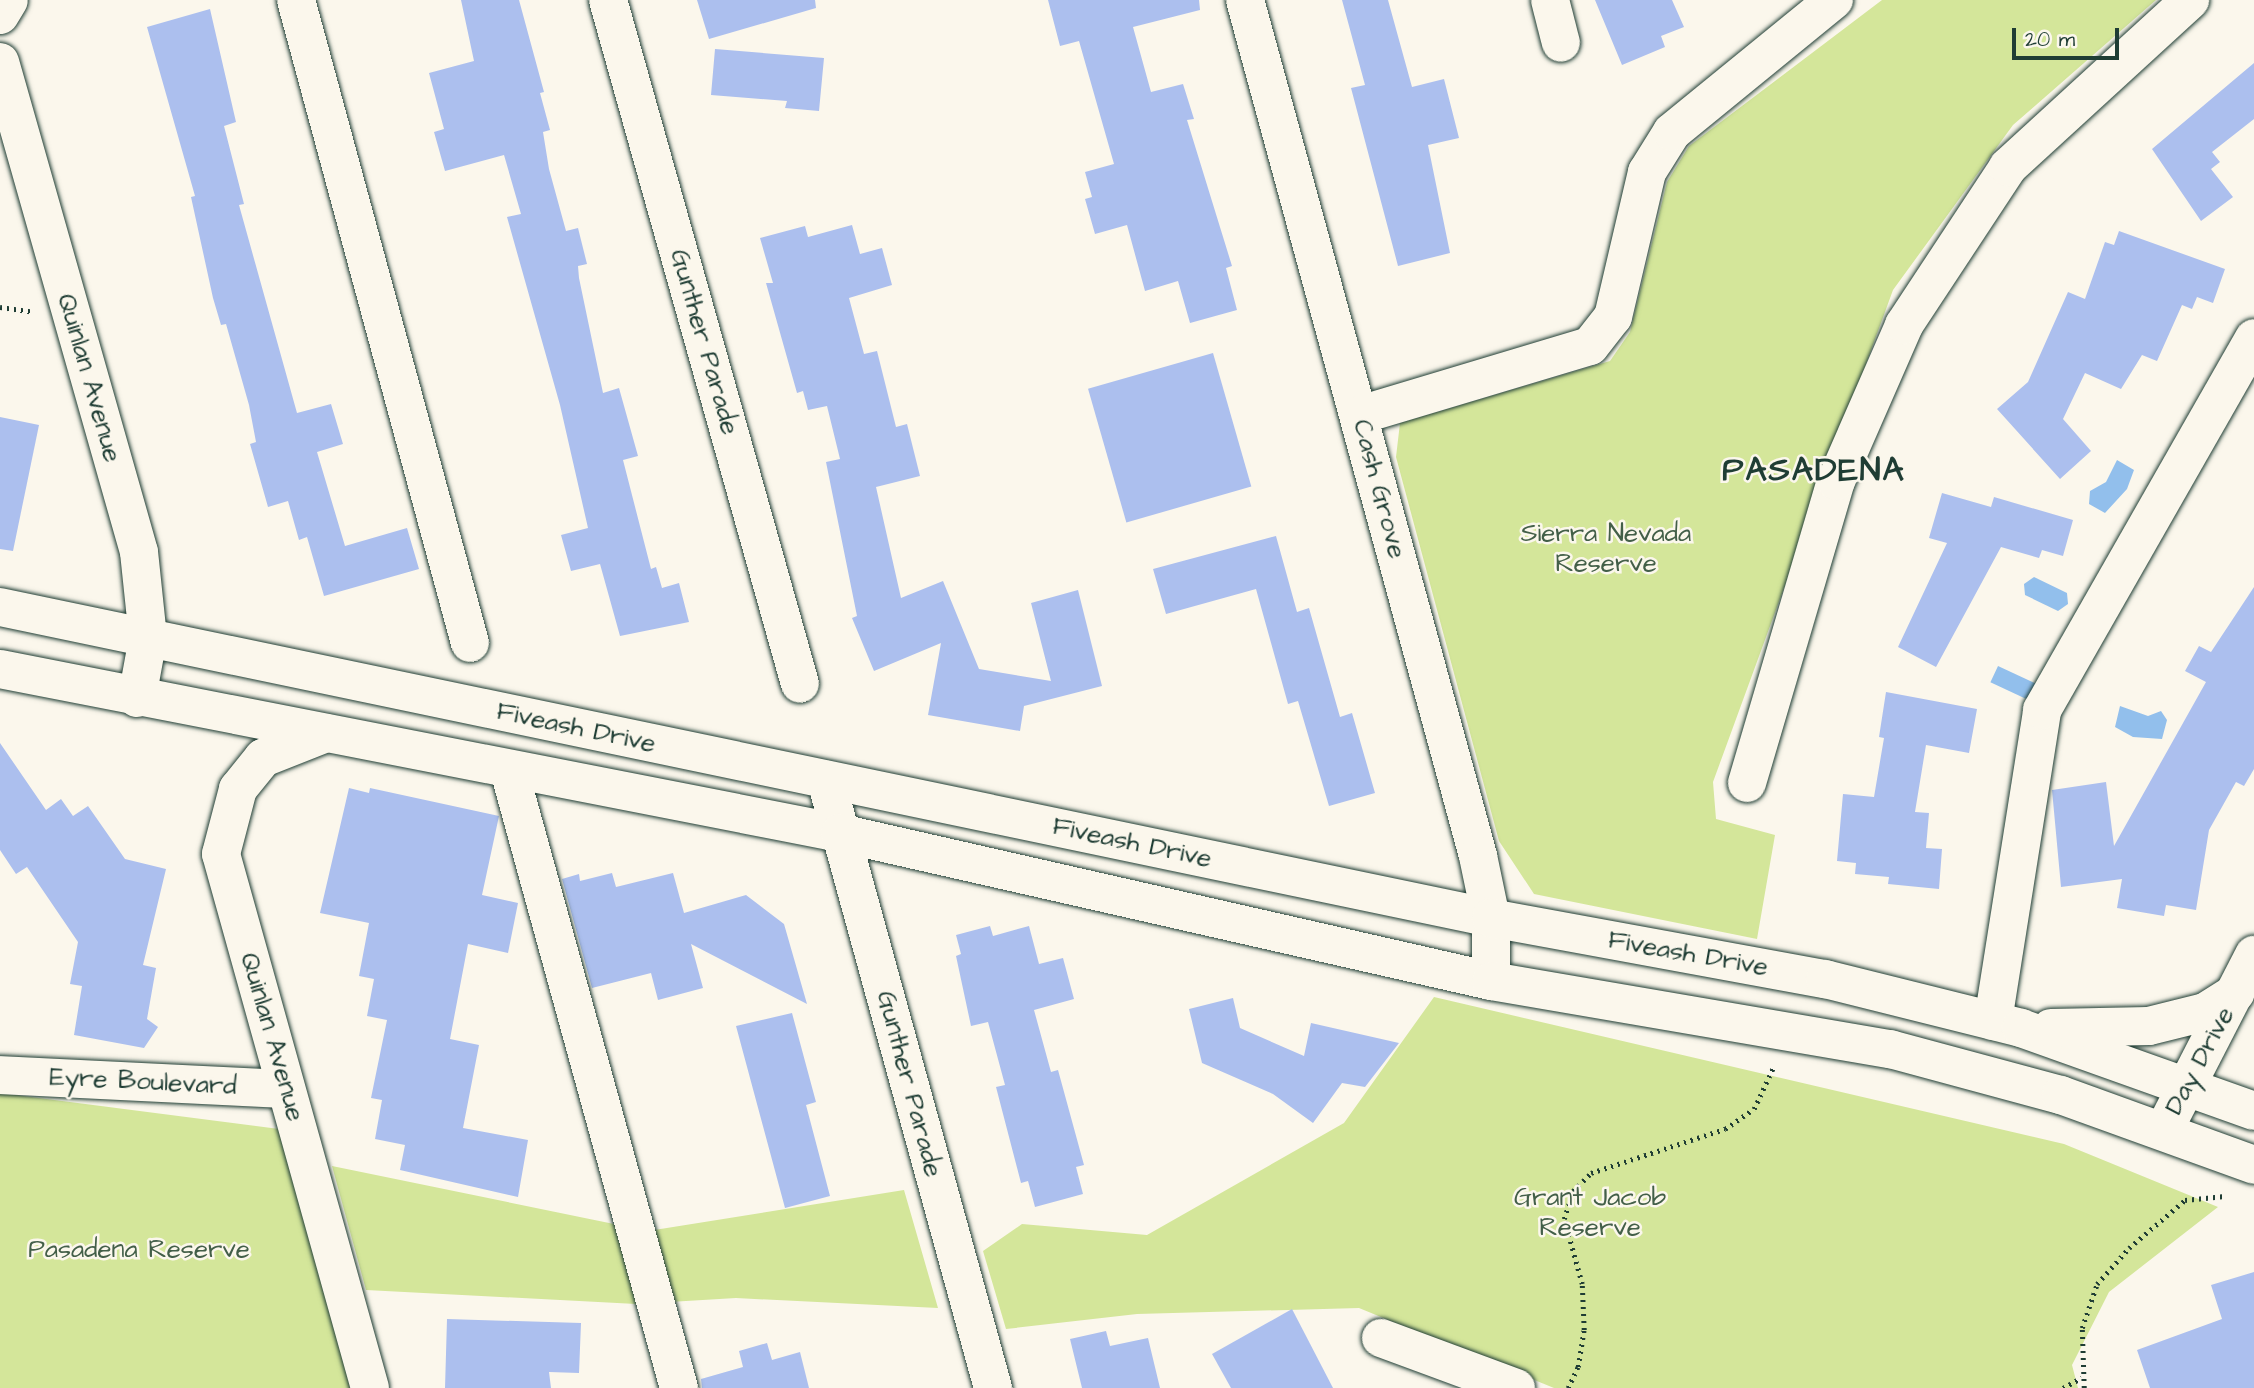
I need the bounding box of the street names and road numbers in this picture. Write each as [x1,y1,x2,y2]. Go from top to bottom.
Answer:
street label: Gunther Parade [663,246,745,438]
street label: Quinlan Avenue [50,290,128,466]
street label: Cash Grove [1345,416,1413,562]
street label: Fiveash Drive [494,696,658,760]
street label: Fiveash Drive [1050,811,1214,875]
street label: Fiveash Drive [1606,925,1770,983]
street label: Quinlan Avenue [233,949,311,1125]
street label: Gunther Parade [869,988,949,1180]
street label: Day Drive [2159,1002,2241,1120]
street label: Eyre Boulevard [49,1062,237,1102]

